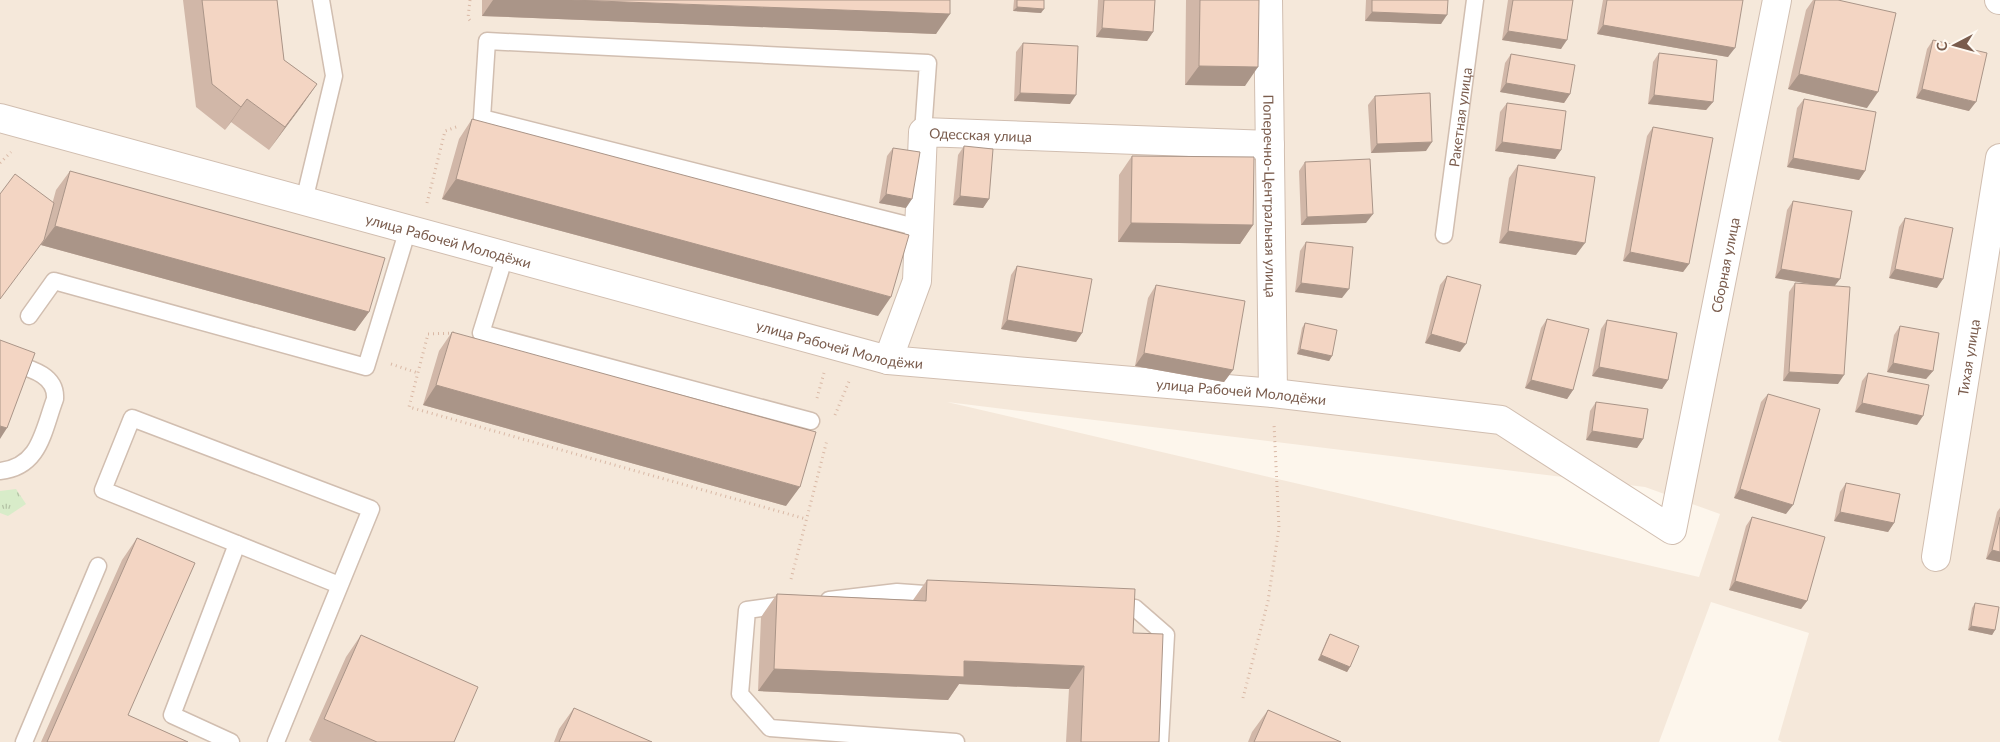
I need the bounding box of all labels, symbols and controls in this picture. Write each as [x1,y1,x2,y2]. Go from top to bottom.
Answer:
north arrow [1930,20,1980,70]
text: С [1933,40,1951,52]
street label: Ракетная улица [1445,66,1475,168]
street label: Поперечно-Центральная улица [1261,94,1280,298]
street label: Одесская улица [929,124,1032,145]
street label: улица Рабочей Молодёжи [364,210,533,271]
street label: Сборная улица [1707,216,1742,314]
street label: улица Рабочей Молодёжи [755,316,924,371]
street label: Тихая улица [1953,318,1983,397]
street label: улица Рабочей Молодёжи [1155,375,1327,408]

